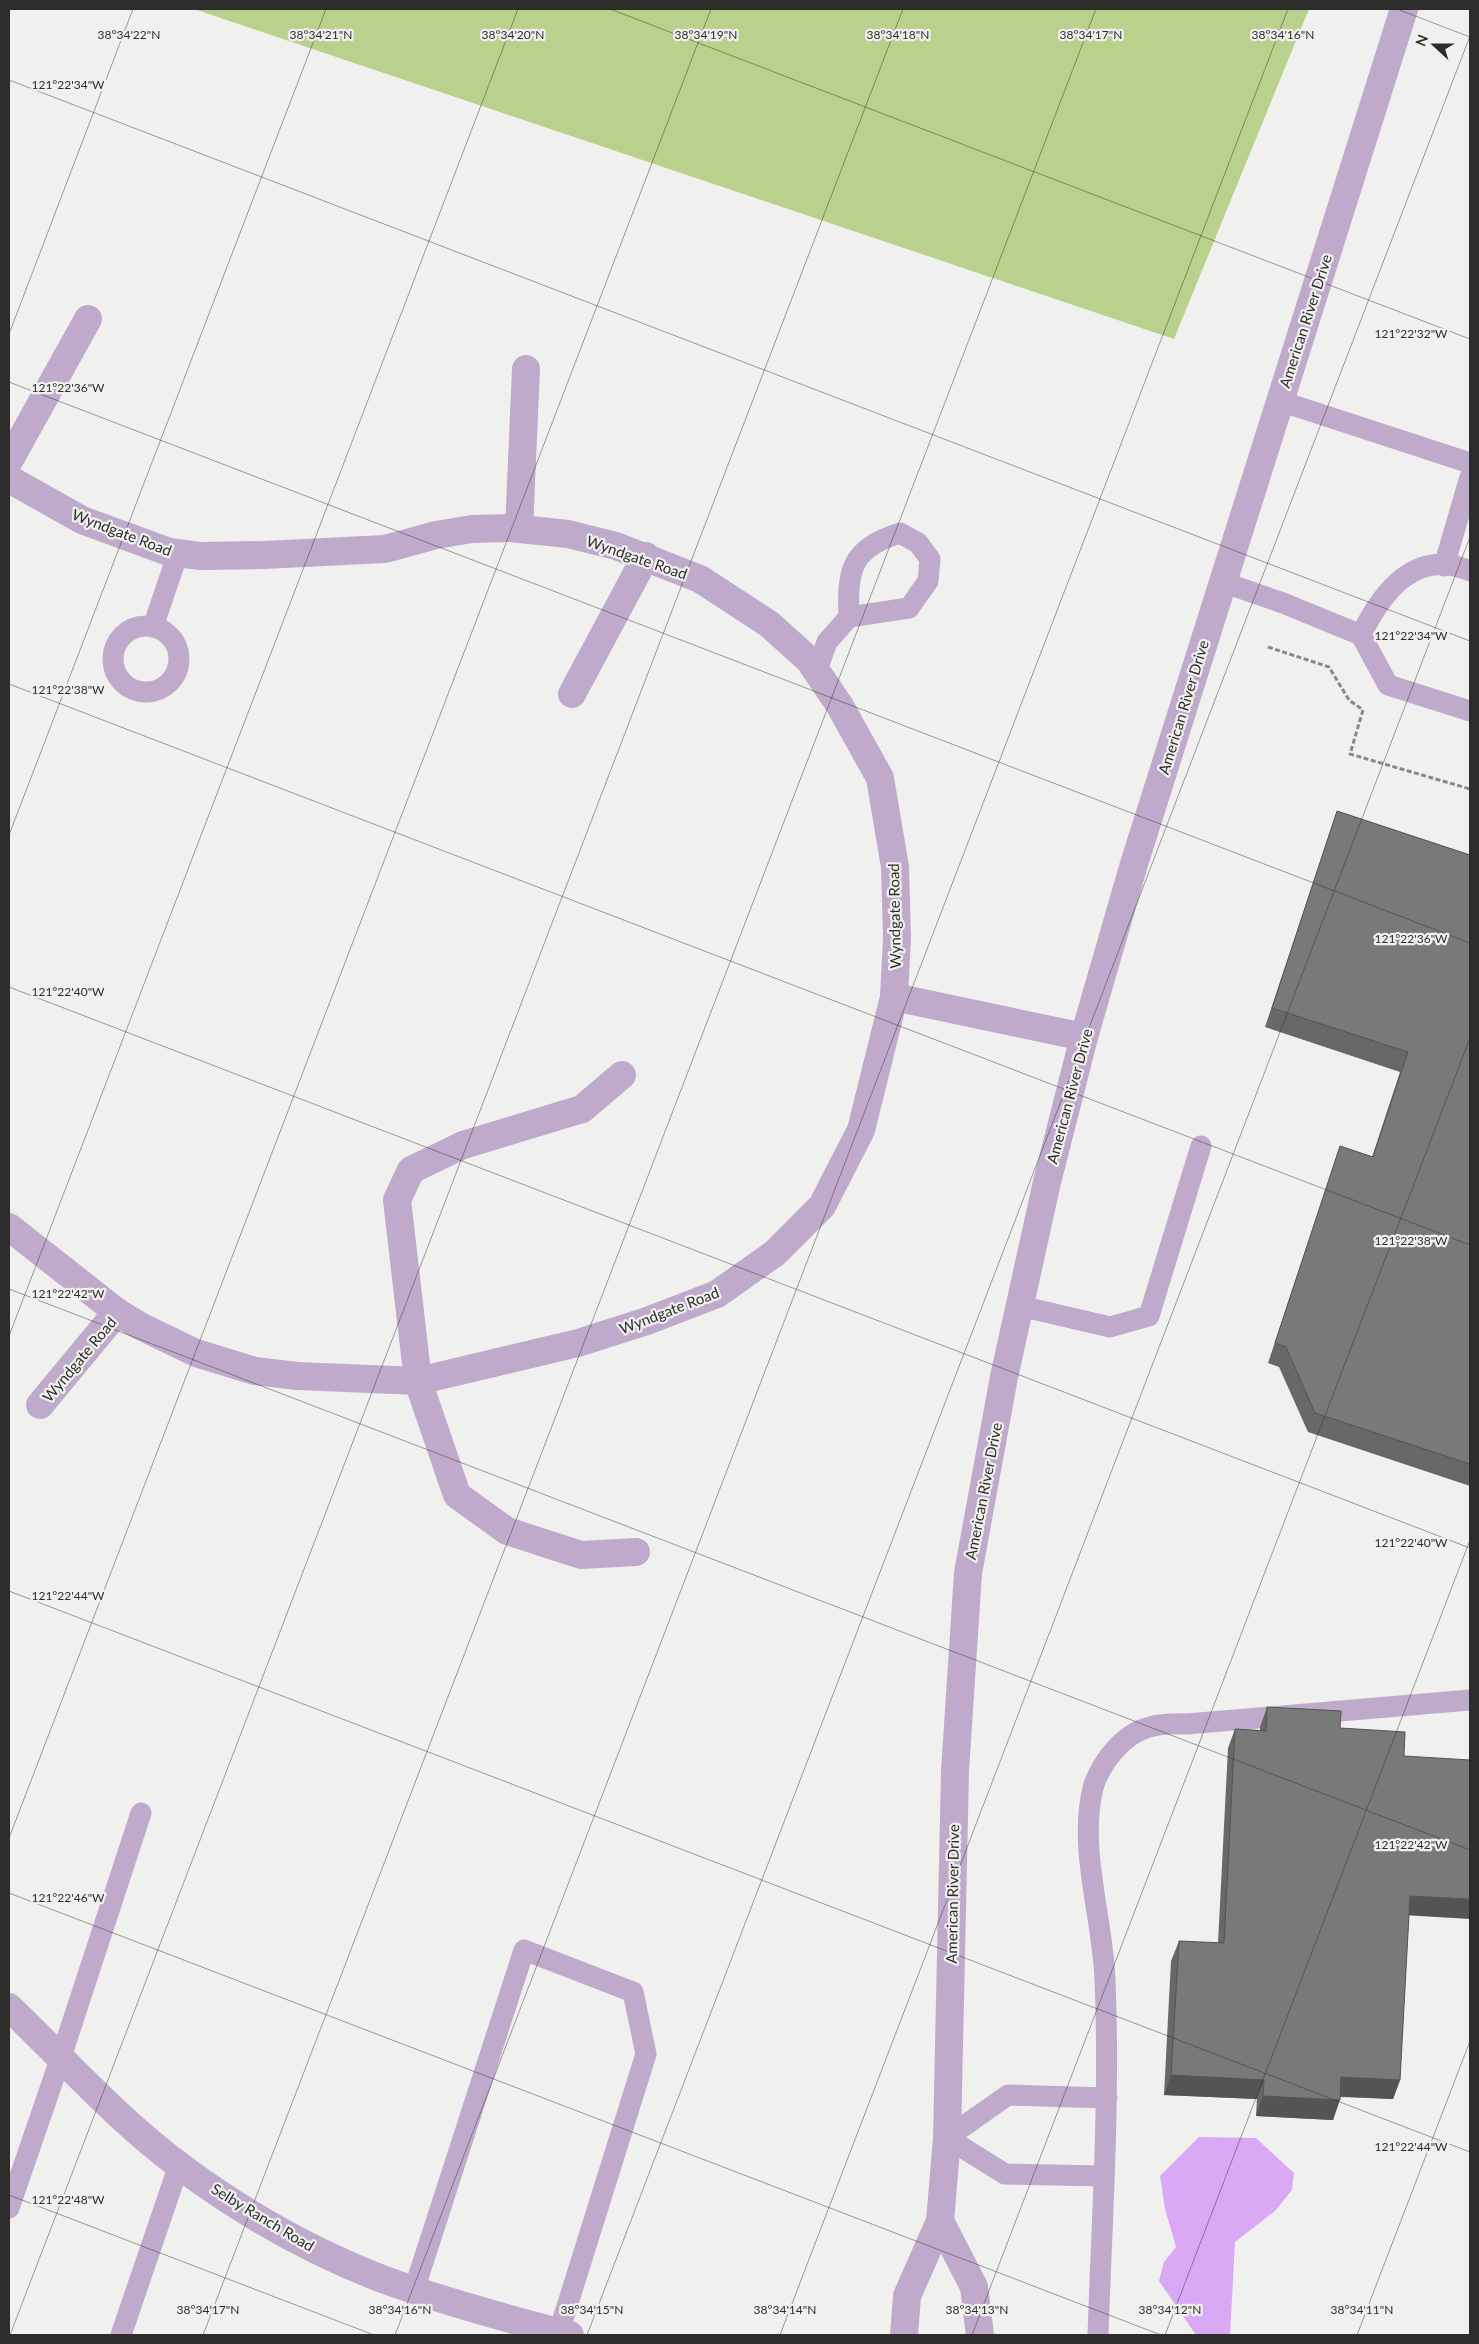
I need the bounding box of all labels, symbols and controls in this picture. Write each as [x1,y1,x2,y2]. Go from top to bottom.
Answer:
north arrow [1409,20,1459,70]
text: 38°34'22"N [98,27,160,42]
text: 38°34'21"N [290,27,352,42]
text: 38°34'20"N [482,27,544,42]
text: 38°34'19"N [675,27,737,42]
text: 38°34'18"N [867,27,929,42]
text: 38°34'17"N [1060,27,1122,42]
text: 38°34'16"N [1252,27,1314,42]
text: N [1412,32,1431,48]
text: 121°22'34"W [31,77,105,92]
street label: American River Drive [1275,252,1335,390]
text: 121°22'32"W [1374,326,1448,341]
text: 121°22'36"W [31,380,105,395]
street label: Wyndgate Road [70,505,174,559]
street label: Wyndgate Road [584,531,690,583]
text: 121°22'34"W [1374,628,1448,643]
street label: American River Drive [1154,638,1212,776]
text: 121°22'38"W [31,682,105,697]
street label: Wyndgate Road [884,863,904,969]
text: 121°22'36"W [1374,931,1448,946]
text: 121°22'40"W [31,984,105,999]
street label: American River Drive [1042,1026,1096,1166]
text: 121°22'38"W [1374,1233,1448,1248]
street label: Wyndgate Road [617,1283,721,1337]
text: 121°22'42"W [31,1286,105,1301]
street label: Wyndgate Road [38,1313,120,1405]
street label: American River Drive [961,1421,1005,1561]
text: 121°22'40"W [1374,1535,1448,1550]
text: 121°22'44"W [31,1588,105,1603]
street label: American River Drive [942,1824,962,1964]
text: 121°22'42"W [1374,1837,1448,1852]
text: 121°22'46"W [31,1890,105,1905]
text: 121°22'44"W [1374,2139,1448,2154]
street label: Selby Ranch Road [208,2179,318,2255]
text: 121°22'48"W [31,2192,105,2207]
text: 38°34'17"N [177,2302,239,2317]
text: 38°34'16"N [369,2302,431,2317]
text: 38°34'15"N [561,2302,623,2317]
text: 38°34'14"N [754,2302,816,2317]
text: 38°34'13"N [946,2302,1008,2317]
text: 38°34'12"N [1139,2302,1201,2317]
text: 38°34'11"N [1331,2302,1393,2317]

